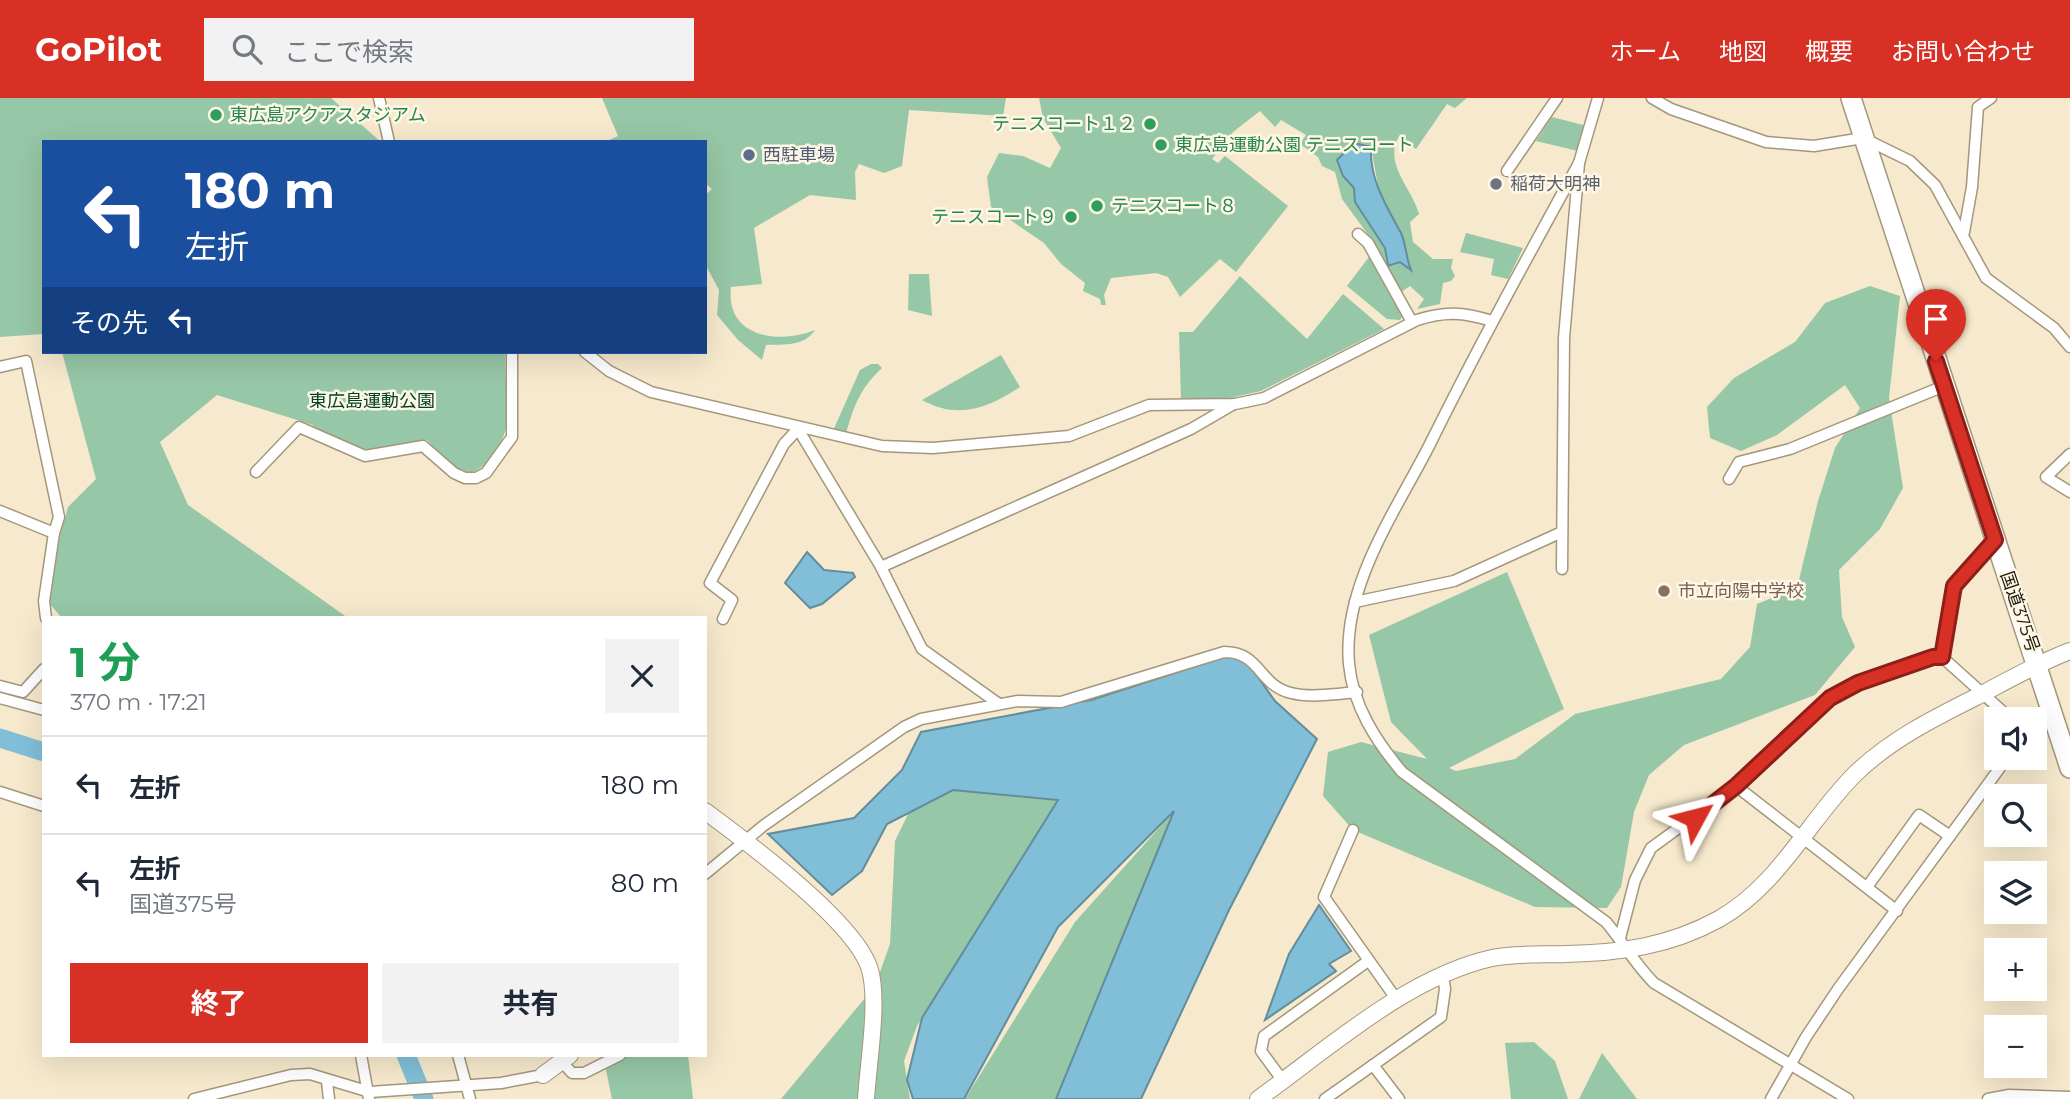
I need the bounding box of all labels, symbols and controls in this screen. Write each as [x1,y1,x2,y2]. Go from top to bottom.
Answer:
search box [204,18,694,81]
text: GoPilot [35,29,162,69]
icon: search [228,30,266,68]
text: ここで検索 [284,36,414,68]
text: ホーム [1610,37,1681,66]
text: 地図 [1719,37,1767,66]
text: 概要 [1805,37,1853,66]
text: お問い合わせ [1891,37,2035,66]
place label: 東広島アクアスタジアム [230,104,426,126]
marker: 東広島アクアスタジアム [208,107,224,123]
place label: テニスコート１２ [992,113,1136,135]
marker: テニスコート１２ [1142,116,1158,132]
place label: 東広島運動公園 テニスコート [1175,134,1414,156]
marker: 東広島運動公園 テニスコート [1153,137,1169,153]
place label: 西駐車場 [763,144,835,166]
marker: 西駐車場 [741,147,757,163]
text: 180 m [185,161,335,220]
icon: left [70,168,161,259]
place label: 稲荷大明神 [1510,173,1600,195]
marker: 稲荷大明神 [1488,176,1504,192]
place label: テニスコート８ [1111,195,1237,217]
marker: テニスコート８ [1089,198,1105,214]
place label: テニスコート９ [931,206,1057,228]
marker: テニスコート９ [1063,209,1079,225]
text: 左折 [185,227,249,266]
pin [1906,289,1966,361]
icon: arrive [1917,300,1955,338]
icon: left [162,301,200,339]
text: その先 [70,307,148,339]
park label: 東広島運動公園 [309,390,435,412]
street label: 国道375号 [1996,569,2044,655]
place label: 市立向陽中学校 [1678,580,1804,602]
marker: 市立向陽中学校 [1656,583,1672,599]
text: 1 分 [70,636,140,688]
button: close [605,639,679,713]
text: 370 m · 17:21 [70,688,207,716]
map controls [1984,707,2047,1078]
button: sound [1984,707,2047,770]
icon: left [70,766,108,804]
text: 180 m [601,769,679,801]
text: 左折 [129,772,181,804]
position arrow [1658,781,1732,855]
button: search [1984,784,2047,847]
text: 左折 [129,853,181,885]
button: layers [1984,861,2047,924]
icon: left [70,864,108,902]
text: 80 m [611,867,679,899]
text: 国道375号 [129,890,237,918]
button: + [1984,938,2047,1001]
button: 終了 [70,963,368,1043]
button: 共有 [382,963,679,1043]
button: − [1984,1015,2047,1078]

